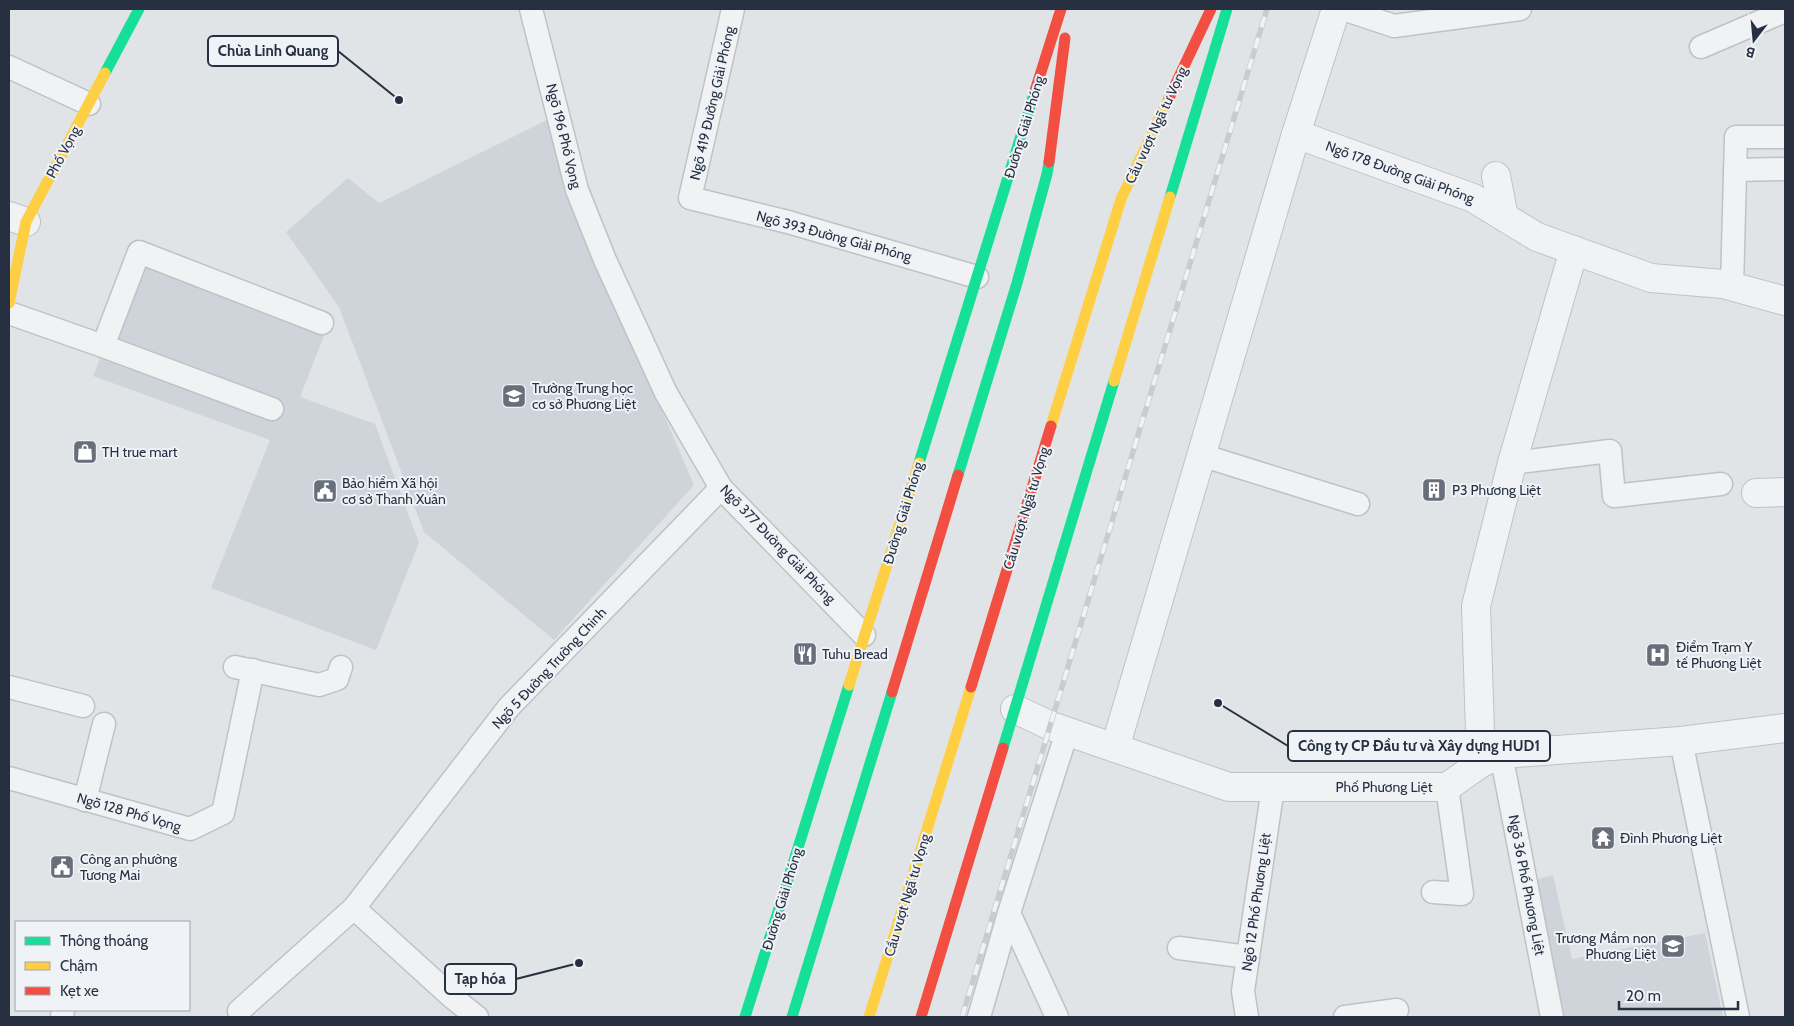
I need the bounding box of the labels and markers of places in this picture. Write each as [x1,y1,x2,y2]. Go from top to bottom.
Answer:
callout: Chùa Linh Quang [208,36,338,66]
place label: Trường Trung học cơ sở Phương Liệt [532,379,636,413]
school or university icon: Trường Trung học cơ sở Phương Liệt [501,383,527,409]
shop icon: TH true mart [72,439,98,465]
place label: TH true mart [102,443,178,461]
place label: Bảo hiểm Xã hội cơ sở Thanh Xuân [342,474,446,508]
building icon: P3 Phương Liệt [1421,477,1447,503]
public building icon: Bảo hiểm Xã hội cơ sở Thanh Xuân [312,478,338,504]
place label: P3 Phương Liệt [1452,481,1541,499]
place label: Điểm Trạm Y tế Phương Liệt [1676,638,1762,672]
restaurant icon: Tuhu Bread [792,641,818,667]
hospital icon: Điểm Trạm Y tế Phương Liệt [1645,642,1671,668]
place label: Tuhu Bread [822,645,888,663]
callout: Công ty CP Đầu tư và Xây dựng HUD1 [1288,731,1550,761]
temple icon: Đình Phương Liệt [1590,825,1616,851]
place label: Đình Phương Liệt [1620,829,1722,847]
place label: Công an phường Tương Mai [80,850,178,884]
public building icon: Công an phường Tương Mai [49,854,75,880]
place label: Trương Mầm non Phương Liệt [1556,929,1656,963]
school or university icon: Trương Mầm non Phương Liệt [1660,933,1686,959]
callout: Tạp hóa [445,964,516,994]

